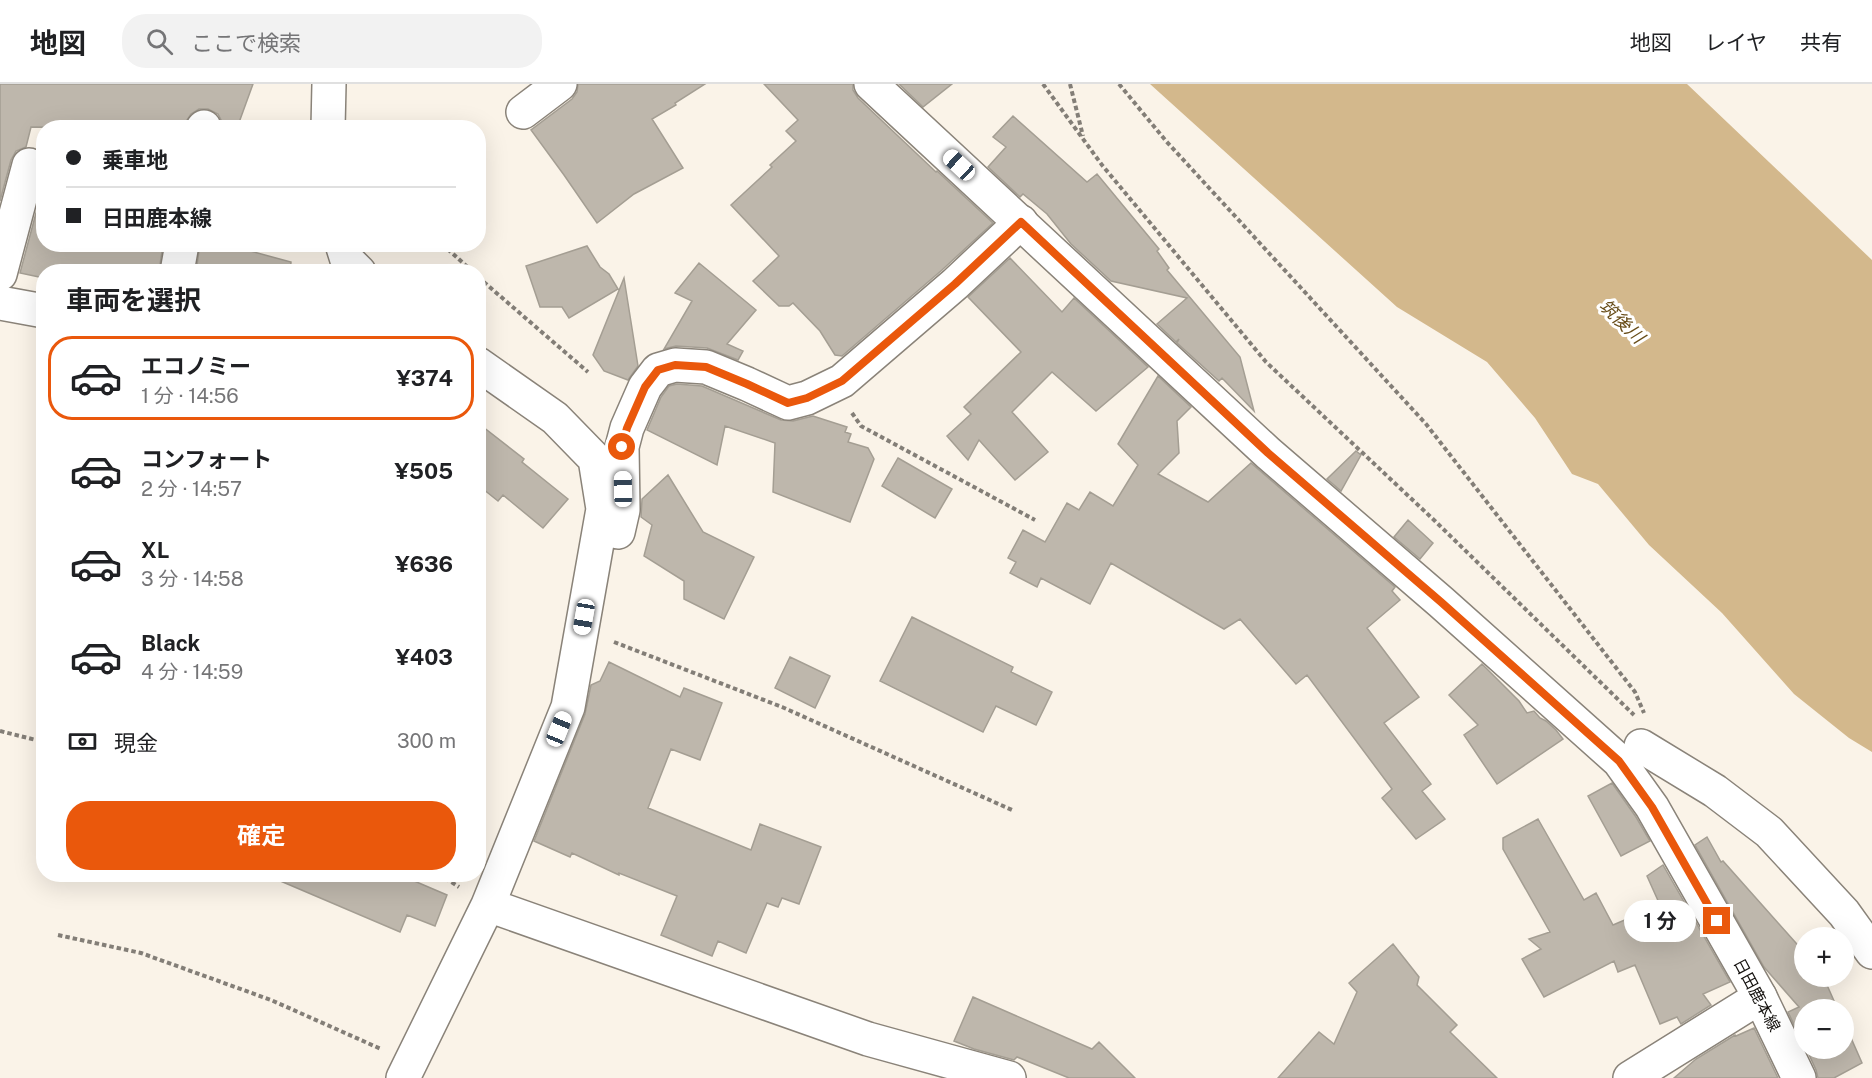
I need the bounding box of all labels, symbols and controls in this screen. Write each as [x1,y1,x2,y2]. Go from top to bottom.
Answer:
search box [122,14,542,68]
icon: search [143,25,176,58]
text: 地図 [30,26,86,59]
text: ここで検索 [191,30,301,56]
text: 地図 [1630,30,1672,55]
text: レイヤ [1705,30,1767,55]
text: 共有 [1800,30,1842,55]
car [940,146,978,184]
text: 乗車地 [102,147,168,173]
text: 日田鹿本線 [102,205,212,231]
text: 車両を選択 [66,284,201,316]
water label: 筑後川 [1595,295,1650,349]
icon: car [69,351,123,405]
text: エコノミー [141,353,251,379]
text: ¥374 [396,365,453,391]
text: 1 分 · 14:56 [141,384,239,408]
route start [608,433,635,460]
icon: car [69,444,123,498]
text: コンフォート [141,446,272,472]
text: ¥505 [395,458,453,484]
car [614,471,632,507]
text: 2 分 · 14:57 [141,477,242,501]
icon: car [69,537,123,591]
text: XL [141,537,169,563]
text: ¥636 [395,551,453,577]
text: 3 分 · 14:58 [141,567,244,591]
car [572,598,596,636]
icon: car [69,630,123,684]
text: Black [141,630,200,656]
text: ¥403 [395,644,453,670]
text: 4 分 · 14:59 [141,660,243,684]
car [544,709,574,749]
icon: cash [66,725,99,758]
text: 300 m [397,729,456,753]
text: 現金 [114,730,158,756]
button: 確定 [66,801,456,870]
callout: 1 分 [1624,900,1696,942]
route end [1703,907,1730,934]
text: 1 分 [1643,909,1677,933]
map controls [1794,927,1854,1059]
button: + [1794,927,1854,987]
street label: 日田鹿本線 [1730,955,1784,1035]
button: − [1794,999,1854,1059]

